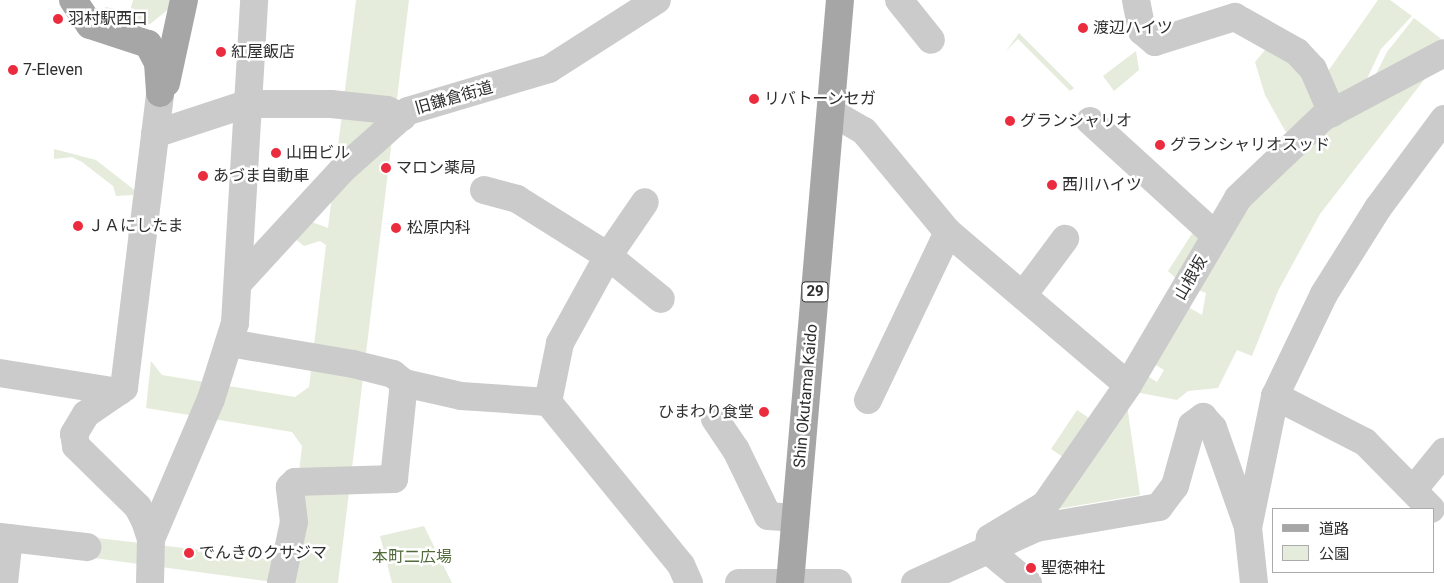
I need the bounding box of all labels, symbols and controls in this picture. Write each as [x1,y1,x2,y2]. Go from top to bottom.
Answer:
place label: 羽村駅西口 [68,9,148,29]
marker: 羽村駅西口 [52,13,64,25]
place label: 渡辺ハイツ [1093,18,1173,38]
marker: 渡辺ハイツ [1077,22,1089,34]
place label: 紅屋飯店 [231,42,295,62]
marker: 紅屋飯店 [215,46,227,58]
place label: 7-Eleven [23,60,83,80]
marker: 7-Eleven [7,64,19,76]
street label: 旧鎌倉街道 [413,78,495,118]
place label: リバトーンセガ [764,89,876,109]
marker: リバトーンセガ [748,93,760,105]
place label: グランシャリオ [1020,111,1132,131]
marker: グランシャリオ [1004,115,1016,127]
place label: グランシャリオスッド [1170,135,1330,155]
marker: グランシャリオスッド [1154,139,1166,151]
place label: 山田ビル [286,143,350,163]
marker: 山田ビル [270,147,282,159]
place label: マロン薬局 [396,158,476,178]
marker: マロン薬局 [380,162,392,174]
place label: あづま自動車 [213,166,309,186]
marker: あづま自動車 [197,170,209,182]
place label: 西川ハイツ [1062,175,1142,195]
marker: 西川ハイツ [1046,179,1058,191]
place label: ＪＡにしたま [88,216,184,236]
place label: 松原内科 [407,218,471,238]
marker: ＪＡにしたま [72,220,84,232]
marker: 松原内科 [389,221,403,235]
street label: 山根坂 [1171,252,1211,304]
road number: 29 [801,280,829,304]
street label: Shin Okutama Kaido [790,323,822,469]
place label: ひまわり食堂 [658,402,754,422]
marker: ひまわり食堂 [758,406,770,418]
legend [1272,508,1434,573]
text: 道路 [1319,520,1349,538]
place label: でんきのクサジマ [199,543,327,563]
text: 公園 [1319,545,1349,563]
marker: でんきのクサジマ [183,547,195,559]
park label: 本町二広場 [372,547,452,567]
place label: 聖徳神社 [1041,558,1105,578]
marker: 聖徳神社 [1025,562,1037,574]

